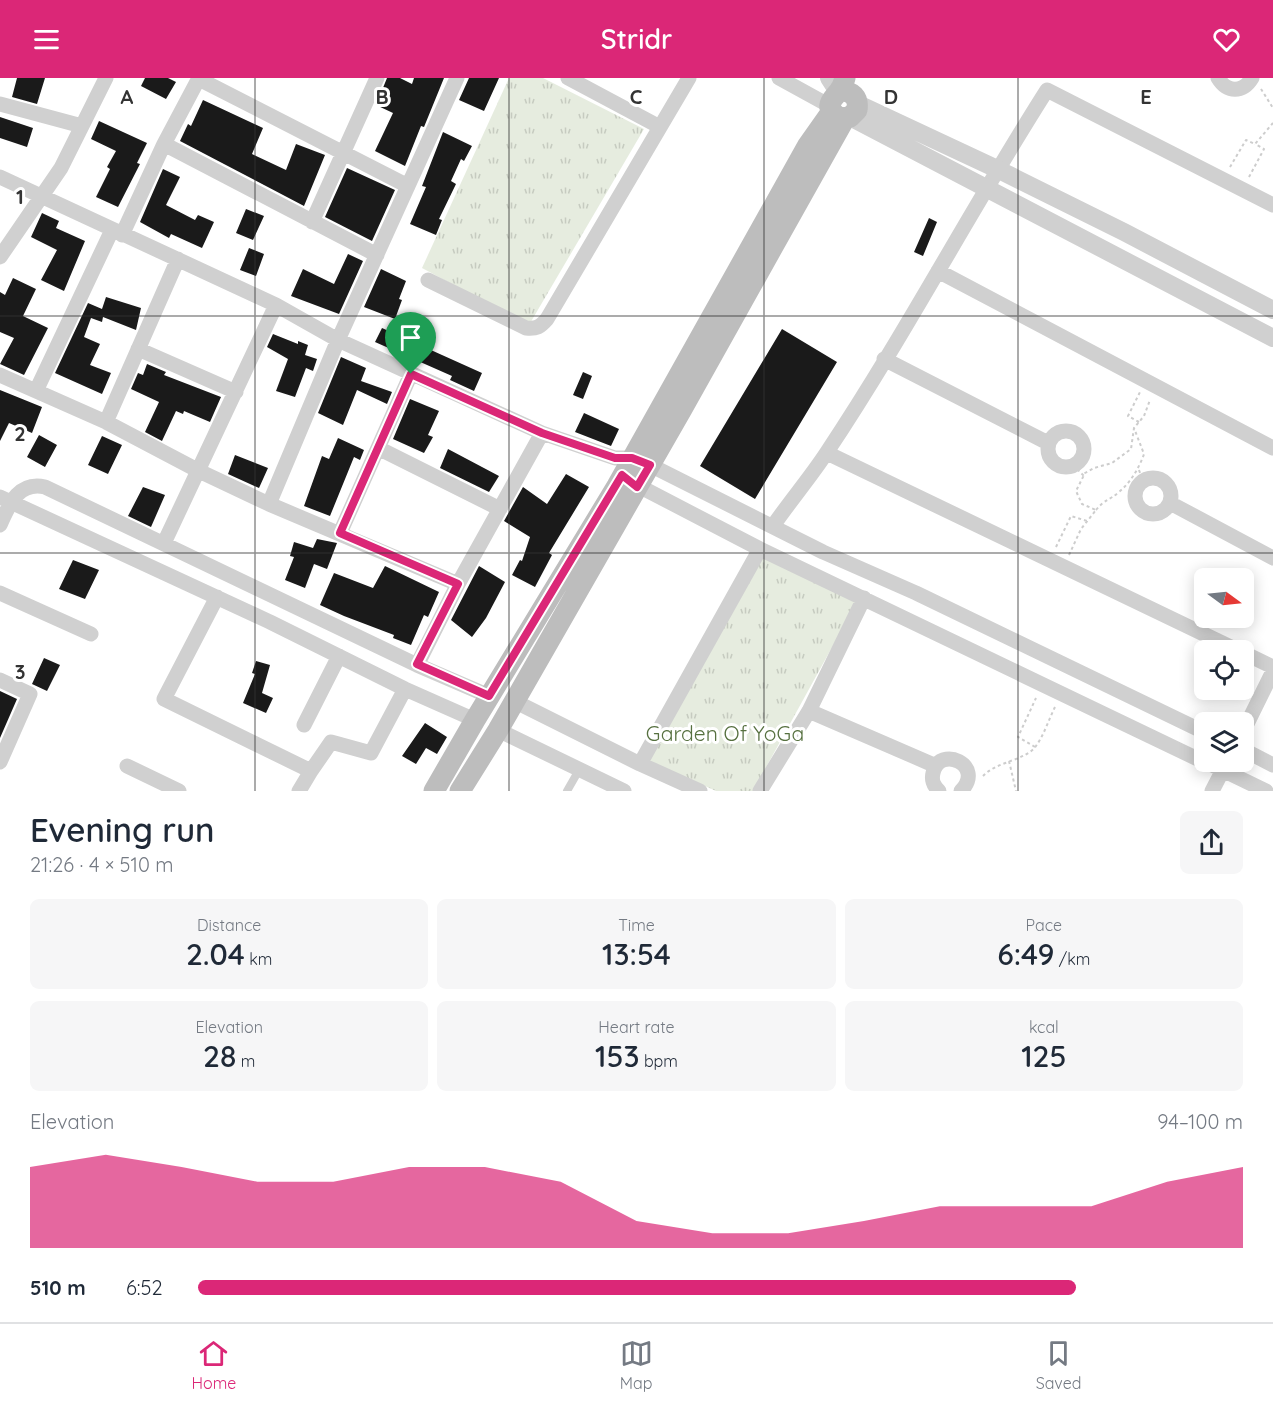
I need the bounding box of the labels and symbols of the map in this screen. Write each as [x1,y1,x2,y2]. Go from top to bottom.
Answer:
text: A [121,84,134,109]
text: B [375,84,389,109]
text: C [630,84,643,109]
text: D [884,84,898,109]
text: E [1140,84,1152,109]
text: 1 [16,184,24,209]
pin [385,312,436,374]
text: 2 [14,421,26,446]
north arrow [1194,568,1254,628]
text: 3 [15,659,25,684]
park label: Garden Of YoGa [646,720,804,746]

